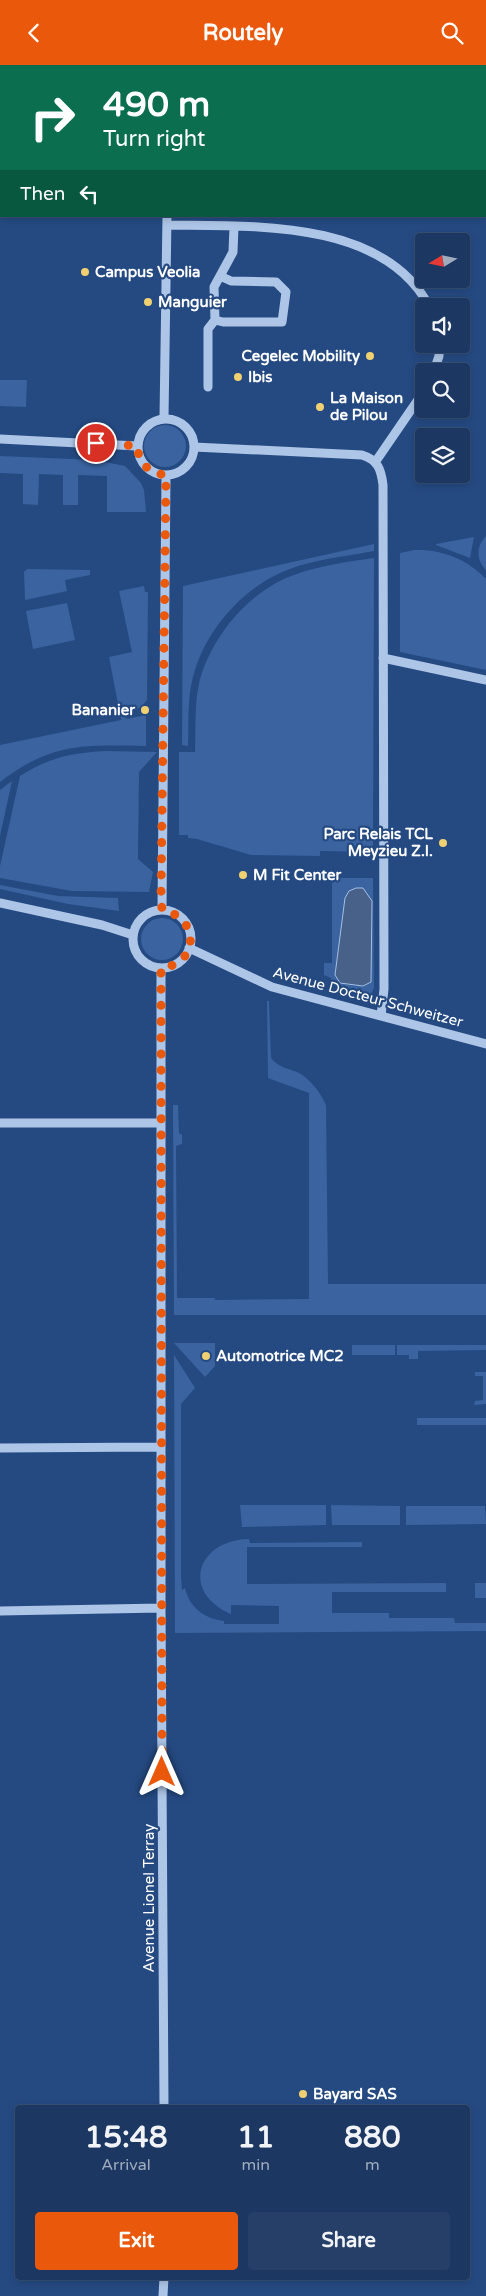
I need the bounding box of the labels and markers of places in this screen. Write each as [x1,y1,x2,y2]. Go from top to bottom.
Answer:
place label: Campus Veolia [95,263,200,282]
marker: Campus Veolia [79,266,91,278]
place label: Manguier [158,293,227,312]
marker: Manguier [142,296,154,308]
place label: Cegelec Mobility [241,347,360,366]
marker: Cegelec Mobility [364,350,376,362]
place label: Ibis [248,368,273,386]
marker: Ibis [232,371,244,383]
place label: La Maison de Pilou [330,389,403,424]
marker: La Maison de Pilou [314,401,326,413]
pin [75,422,117,464]
place label: Bananier [72,701,135,719]
marker: Bananier [139,704,151,716]
place label: Parc Relais TCL Meyzieu Z.I. [323,825,433,861]
marker: Parc Relais TCL Meyzieu Z.I. [437,837,449,849]
place label: M Fit Center [253,866,341,884]
marker: M Fit Center [237,869,249,881]
place label: Automotrice MC2 [216,1347,344,1365]
marker: Automotrice MC2 [200,1350,212,1362]
place label: Bayard SAS [313,2085,397,2104]
marker: Bayard SAS [297,2088,309,2100]

